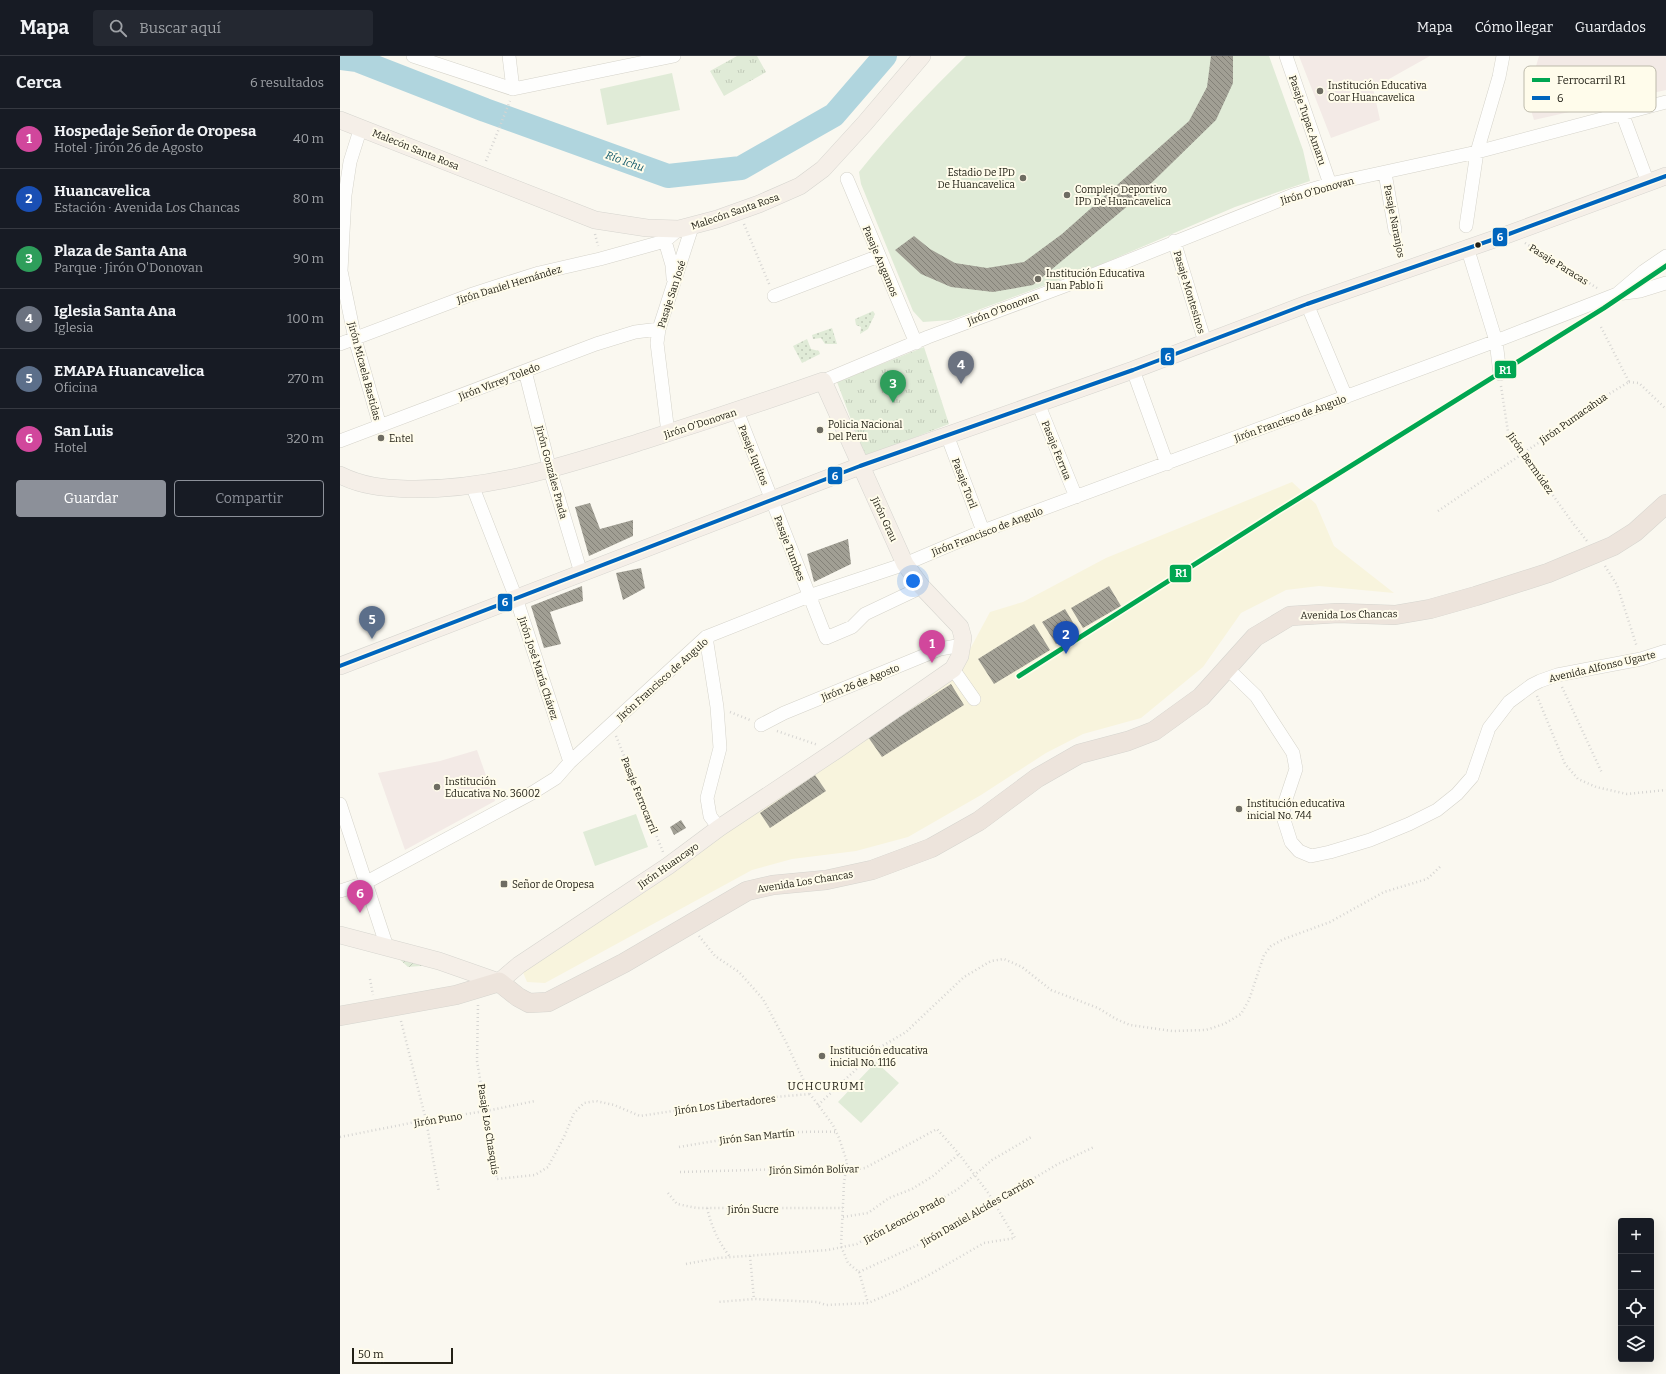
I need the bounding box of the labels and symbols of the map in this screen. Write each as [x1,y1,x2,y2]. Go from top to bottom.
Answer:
legend [1524,66,1656,112]
street label: Pasaje Tupac Amaru [1286,74,1328,167]
text: Ferrocarril R1 [1557,74,1626,87]
place label: Institución Educativa Coar Huancavelica [1328,80,1427,104]
marker: Institución Educativa Coar Huancavelica [1315,86,1325,96]
text: 6 [1557,92,1563,105]
street label: Malecón Santa Rosa [370,127,461,173]
water label: Río Ichu [604,149,646,174]
place label: Estadio De IPD De Huancavelica [937,167,1016,191]
marker: Estadio De IPD De Huancavelica [1018,173,1028,183]
street label: Jirón O'Donovan [1278,175,1356,207]
place label: Complejo Deportivo IPD De Huancavelica [1075,184,1171,208]
street label: Pasaje Naranjos [1381,184,1407,259]
marker: Complejo Deportivo IPD De Huancavelica [1062,190,1072,200]
street label: Malecón Santa Rosa [690,191,782,233]
street label: Pasaje Angamos [860,224,901,299]
line badge: 6 [1492,227,1508,247]
text: 6 [1497,231,1504,244]
unlabelled marker [1473,240,1483,250]
street label: Pasaje Paracas [1527,242,1590,288]
street label: Pasaje Montesinos [1171,249,1207,335]
street label: Pasaje San José [655,259,689,330]
street label: Jirón Daniel Hernández [455,263,563,307]
place label: Institución Educativa Juan Pablo Ii [1045,268,1145,292]
marker: Institución Educativa Juan Pablo Ii [1033,274,1043,284]
street label: Jirón O'Donovan [965,290,1041,328]
street label: Jirón Micaela Bastidas [345,320,383,422]
line badge: 6 [1160,347,1175,366]
pin: 4 [948,351,974,384]
text: 6 [1165,351,1172,364]
line badge: R1 [1494,360,1517,379]
street label: Jirón Virrey Toledo [456,361,542,403]
text: R1 [1499,364,1511,377]
pin: 3 [880,370,906,403]
street label: Jirón Pumacahua [1537,391,1610,447]
street label: Jirón Francisco de Angulo [1232,393,1348,445]
street label: Jirón O'Donovan [661,406,739,442]
place label: Policia Nacional Del Peru [828,419,902,443]
street label: Pasaje Ferrua [1039,419,1074,482]
street label: Jirón Gonzáles Prada [533,423,569,521]
street label: Pasaje Iquitos [736,423,771,487]
marker: Policia Nacional Del Peru [815,425,825,435]
street label: Jirón Bermúdez [1504,429,1557,497]
marker: Entel [376,433,386,443]
place label: Entel [389,433,413,445]
street label: Pasaje Toril [949,457,979,510]
line badge: 6 [827,466,843,485]
text: 6 [832,470,839,483]
street label: Jirón Grau [868,494,900,544]
street label: Jirón Francisco de Angulo [929,505,1045,559]
street label: Pasaje Tumbes [771,514,807,583]
line badge: R1 [1169,564,1192,583]
text: R1 [1175,567,1187,580]
your location [903,571,923,591]
line badge: 6 [497,593,513,612]
text: 6 [502,596,509,609]
pin: 5 [359,606,385,639]
street label: Avenida Los Chancas [1300,608,1398,622]
street label: Jirón José María Chávez [515,614,561,721]
pin: 2 [1053,621,1079,654]
pin: 1 [919,630,945,663]
street label: Jirón Francisco de Angulo [614,636,711,724]
street label: Avenida Alfonso Ugarte [1548,649,1657,685]
street label: Jirón 26 de Agosto [819,662,901,704]
street label: Pasaje Ferrocarril [618,755,660,835]
place label: Institución Educativa No. 36002 [445,776,540,800]
marker: Institución Educativa No. 36002 [432,782,442,792]
place label: Institución educativa inicial No. 744 [1247,798,1346,822]
marker: Institución educativa inicial No. 744 [1234,804,1244,814]
street label: Jirón Huancayo [635,840,701,892]
street label: Avenida Los Chancas [756,868,854,896]
marker: Señor de Oropesa [499,879,509,889]
place label: Señor de Oropesa [512,879,595,891]
pin: 6 [347,880,373,913]
place label: Institución educativa inicial No. 1116 [830,1045,929,1069]
marker: Institución educativa inicial No. 1116 [817,1051,827,1061]
district label: UCHCURUMI [787,1080,865,1093]
street label: Pasaje Los Chasquis [475,1083,501,1176]
street label: Jirón Los Libertadores [673,1093,776,1117]
street label: Jirón Puno [412,1110,463,1130]
street label: Jirón San Martín [718,1126,796,1147]
street label: Jirón Simón Bolívar [768,1162,859,1177]
street label: Jirón Daniel Alcides Carrión [918,1174,1036,1250]
street label: Jirón Leoncio Prado [861,1193,947,1247]
street label: Jirón Sucre [726,1204,779,1216]
scale bar [352,1346,453,1365]

